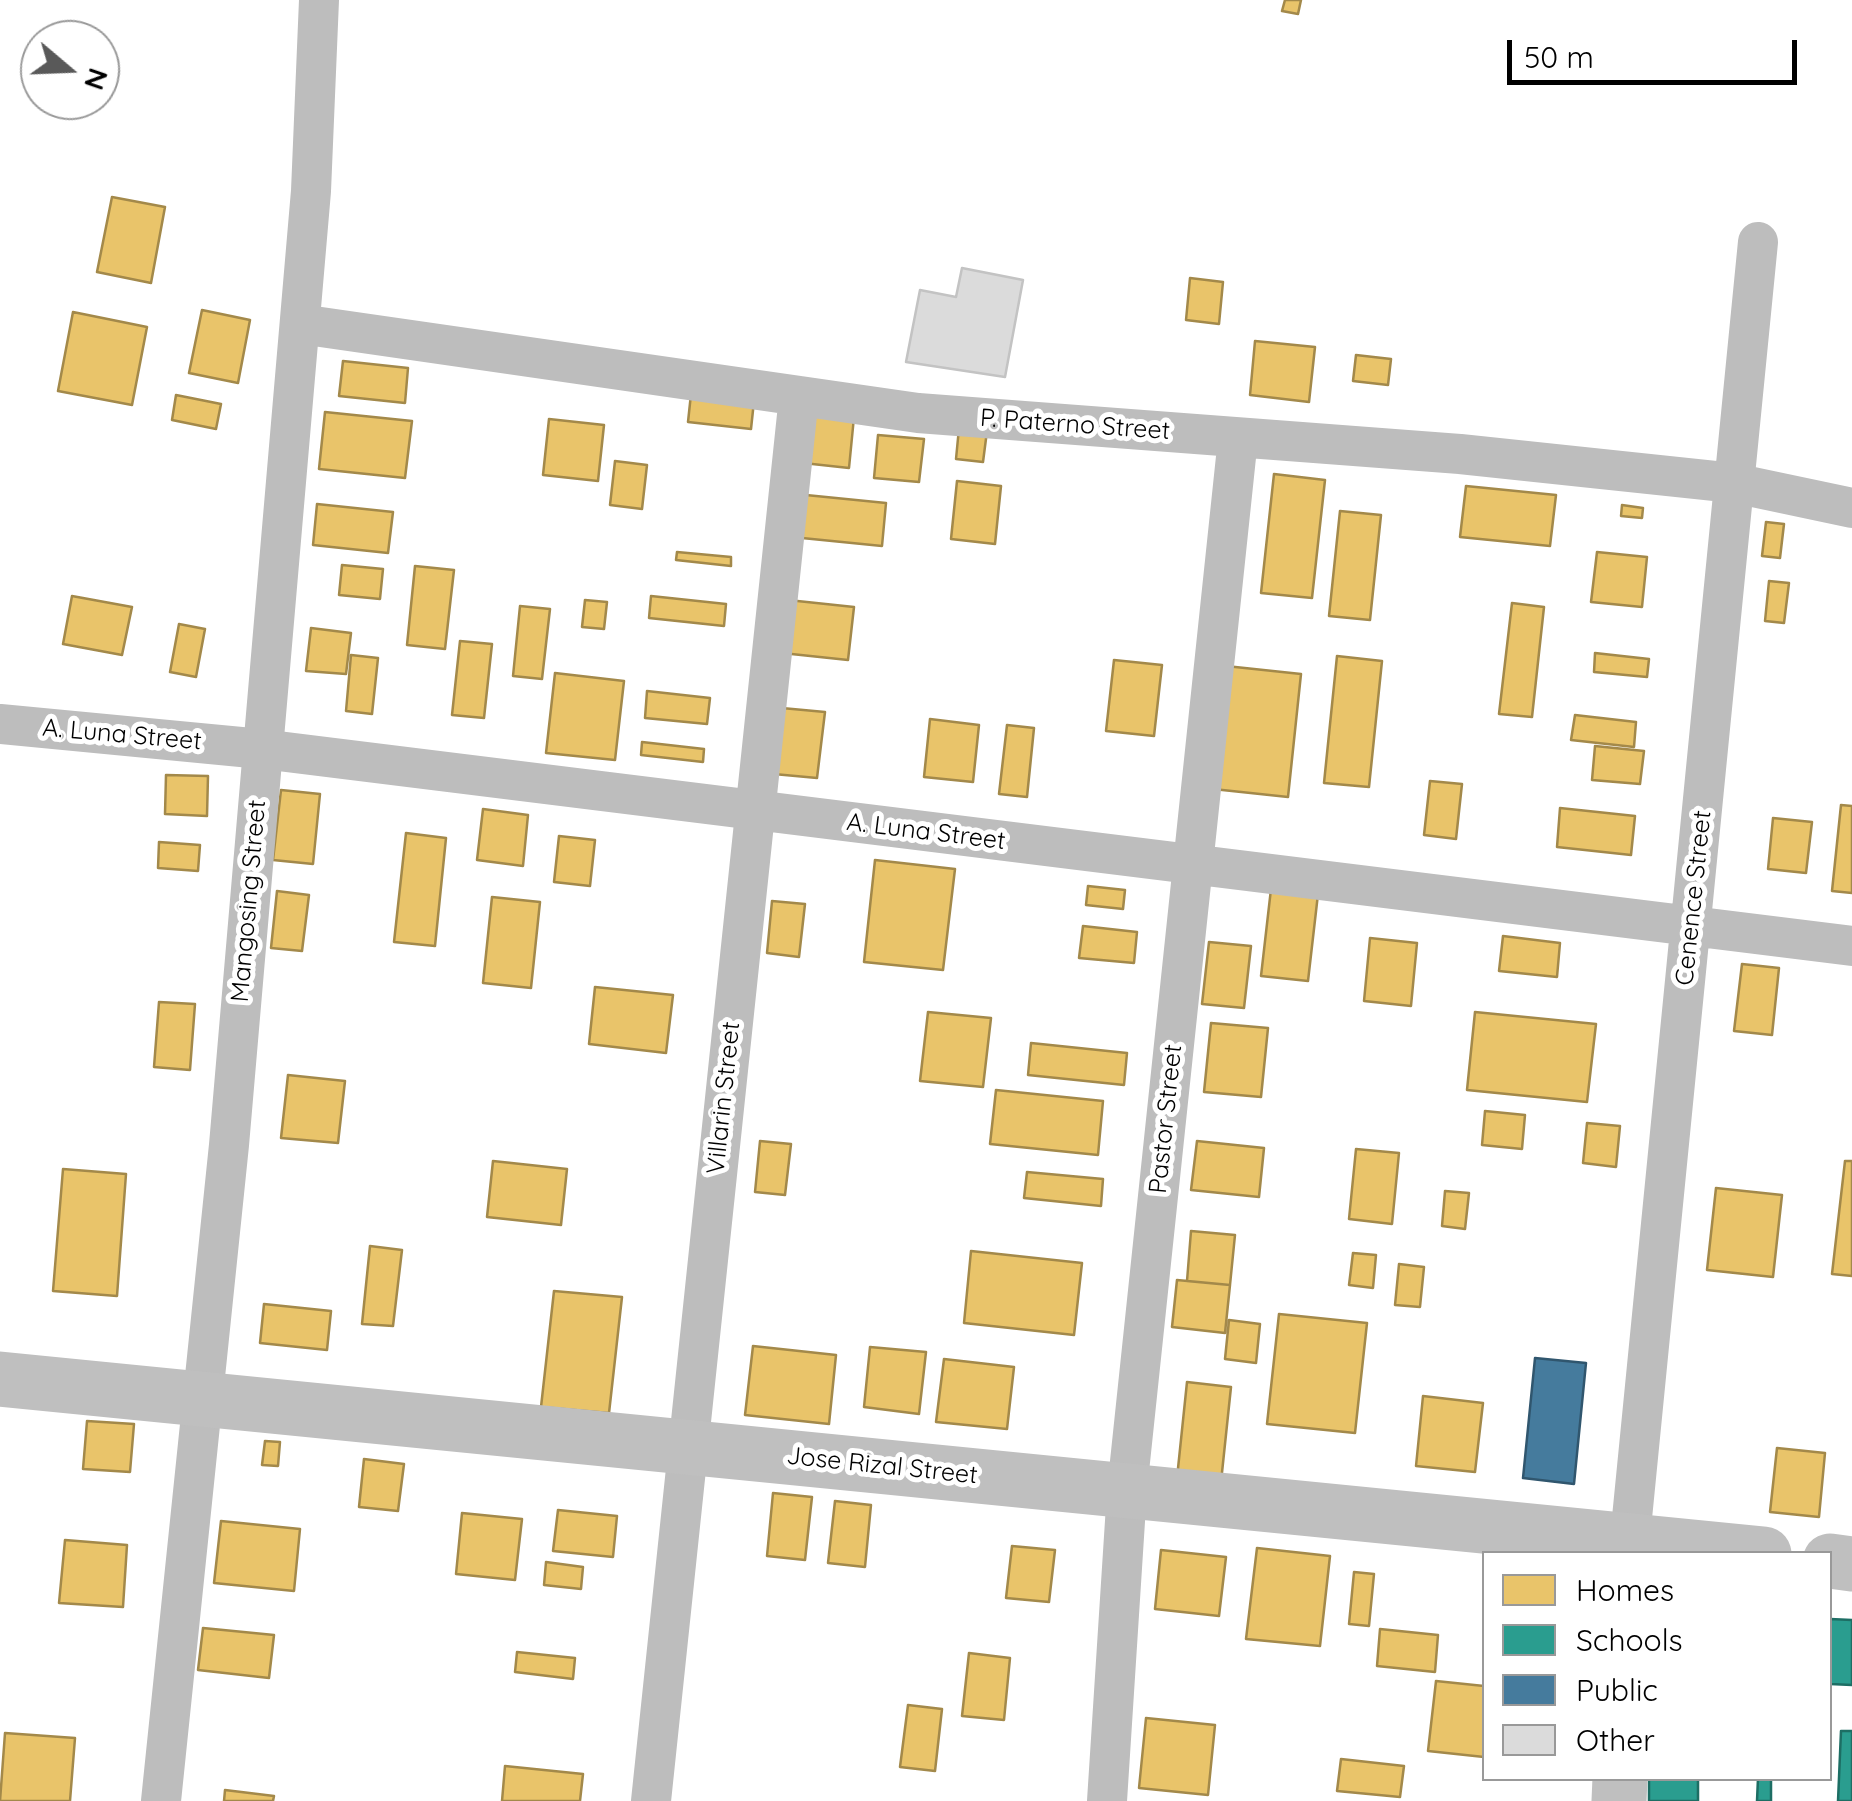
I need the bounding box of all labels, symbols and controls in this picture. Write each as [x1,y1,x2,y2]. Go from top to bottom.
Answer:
north arrow [20,20,120,120]
scale bar [1512,20,1802,82]
text: 50 m [1524,38,1594,76]
text: N [77,64,117,95]
street label: P. Paterno Street [979,403,1171,447]
street label: A. Luna Street [41,713,203,757]
street label: Mangosing Street [225,799,273,1003]
street label: A. Luna Street [845,807,1007,857]
street label: Cenence Street [1670,809,1718,987]
street label: Villarin Street [701,1020,747,1176]
street label: Pastor Street [1143,1043,1189,1195]
street label: Jose Rizal Street [785,1441,979,1491]
legend [1482,1551,1832,1781]
text: Homes [1576,1571,1674,1609]
text: Schools [1576,1621,1683,1659]
text: Public [1576,1671,1658,1709]
text: Other [1576,1721,1655,1759]

